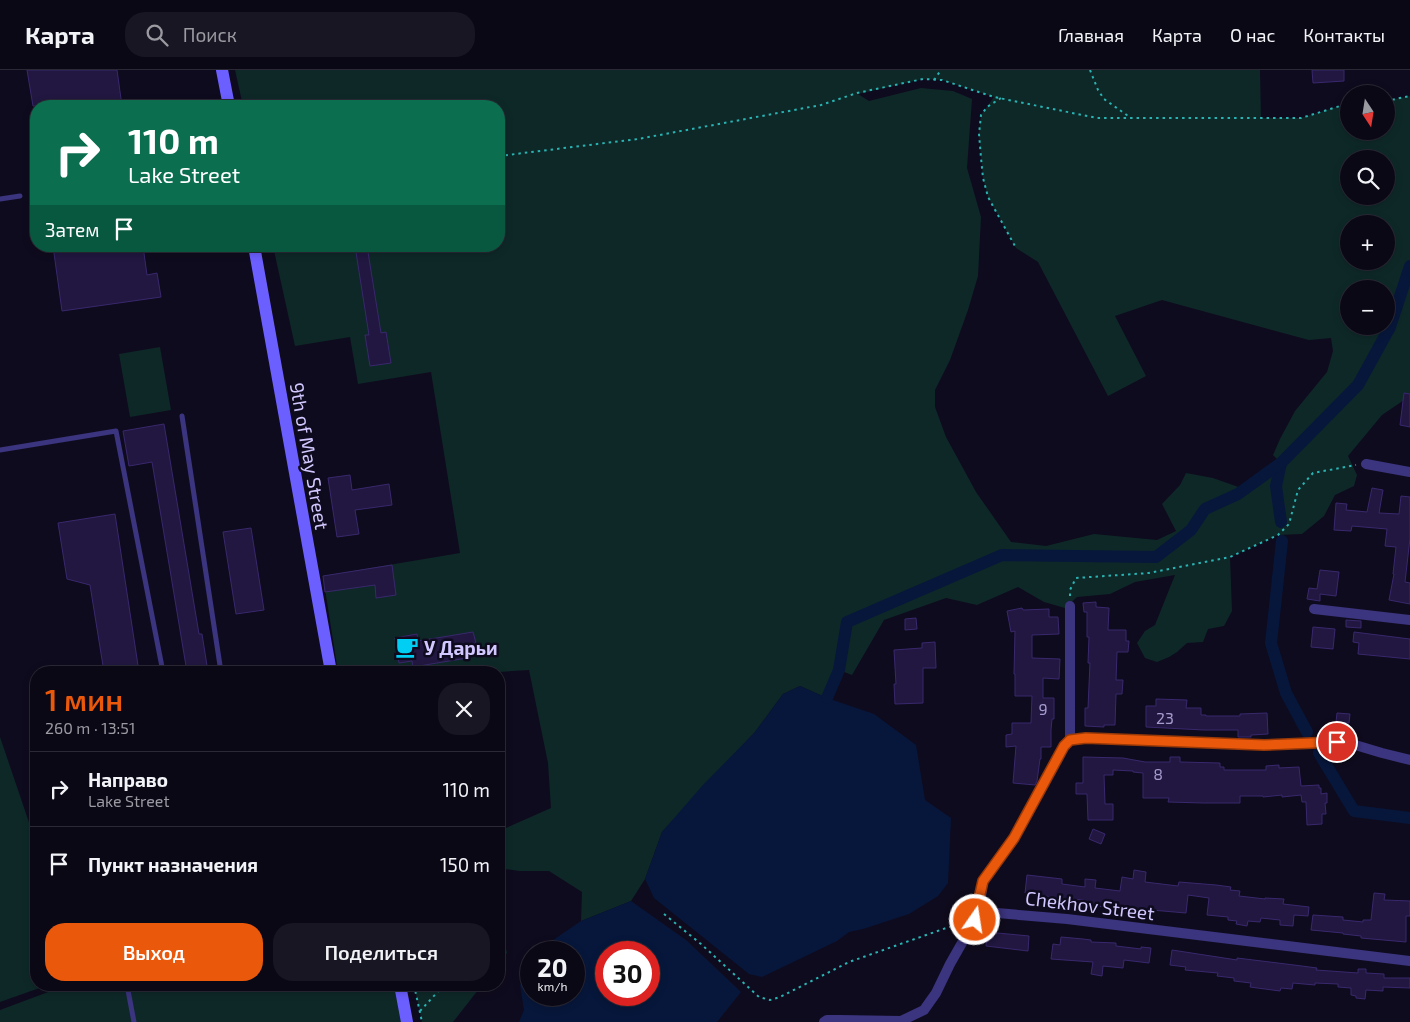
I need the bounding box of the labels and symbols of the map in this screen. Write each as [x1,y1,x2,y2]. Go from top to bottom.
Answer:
north arrow [1340,85,1395,140]
street label: 9th of May Street [286,381,334,531]
cafe icon: У Дарьи [394,634,420,660]
place label: У Дарьи [424,636,498,659]
house number: 9 [1038,699,1048,718]
house number: 23 [1156,708,1174,727]
pin [1316,721,1358,763]
house number: 8 [1153,764,1163,783]
street label: Chekhov Street [1024,886,1156,924]
position arrow [948,893,1000,945]
speed limit sign: 30 [595,941,660,1006]

